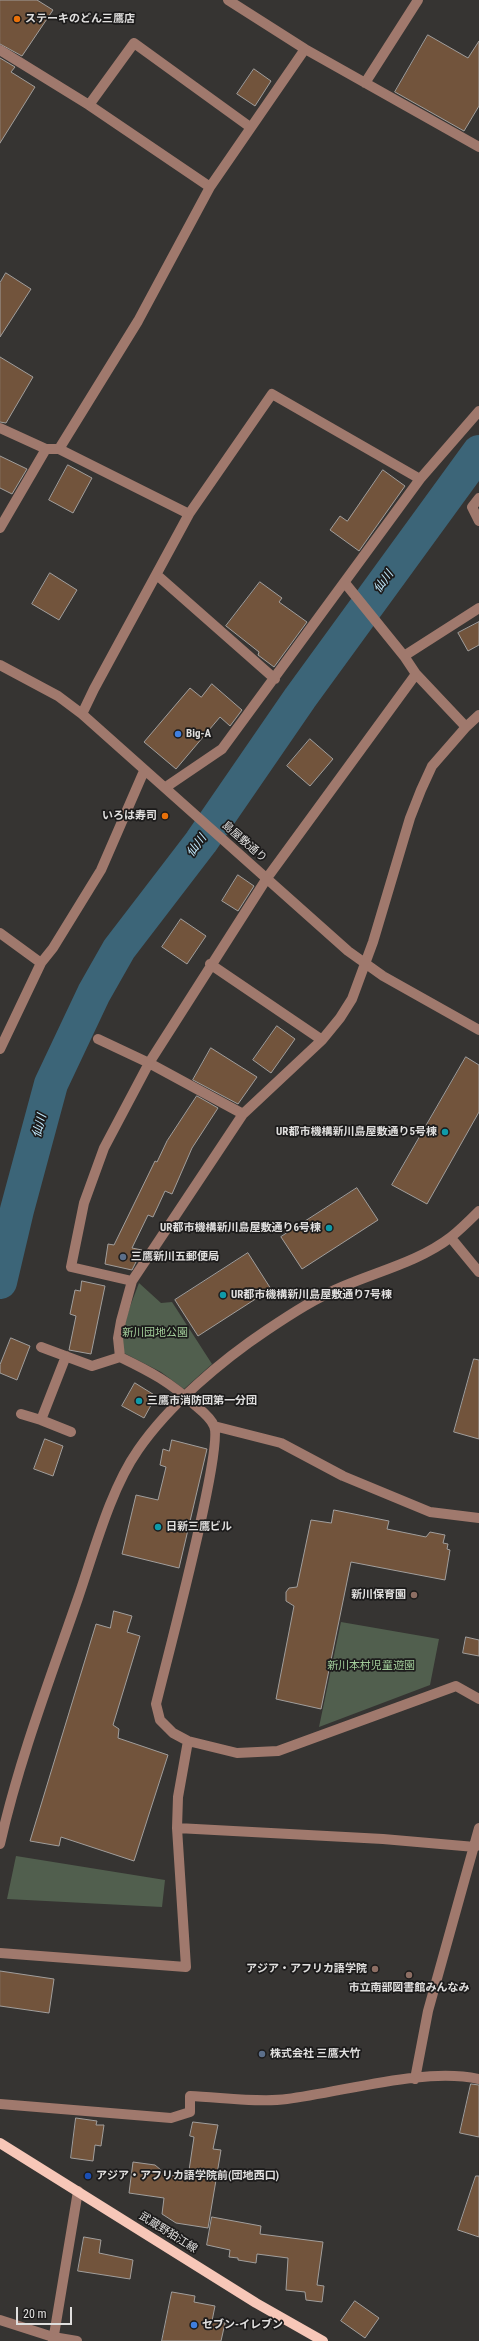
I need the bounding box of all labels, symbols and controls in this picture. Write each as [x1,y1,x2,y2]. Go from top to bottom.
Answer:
place label: ステーキのどん三鷹店 [25,12,135,26]
marker: ステーキのどん三鷹店 [12,14,22,24]
water label: 仙川 [371,568,397,596]
place label: Big-A [186,727,211,741]
marker: Big-A [173,729,183,739]
place label: いろは寿司 [102,809,157,823]
marker: いろは寿司 [160,811,170,821]
street label: 島屋敷通り [219,819,269,865]
water label: 仙川 [184,832,210,860]
water label: 仙川 [30,1113,50,1139]
place label: UR都市機構新川島屋敷通り5号棟 [276,1125,437,1139]
marker: UR都市機構新川島屋敷通り5号棟 [440,1127,450,1137]
place label: UR都市機構新川島屋敷通り6号棟 [160,1221,321,1235]
marker: UR都市機構新川島屋敷通り6号棟 [324,1223,334,1233]
place label: 三鷹新川五郵便局 [131,1250,219,1264]
marker: 三鷹新川五郵便局 [118,1252,128,1262]
place label: UR都市機構新川島屋敷通り7号棟 [231,1288,392,1302]
marker: UR都市機構新川島屋敷通り7号棟 [218,1290,228,1300]
park label: 新川団地公園 [122,1326,188,1340]
place label: 三鷹市消防団第一分団 [147,1394,257,1408]
marker: 三鷹市消防団第一分団 [134,1396,144,1406]
place label: 日新三鷹ビル [166,1520,232,1534]
marker: 日新三鷹ビル [153,1522,163,1532]
place label: 新川保育園 [351,1588,406,1602]
marker: 新川保育園 [409,1590,419,1600]
park label: 新川本村児童遊園 [327,1659,415,1673]
place label: アジア・アフリカ語学院 [246,1962,367,1976]
marker: アジア・アフリカ語学院 [370,1964,380,1974]
marker: 市立南部図書館みんなみ [404,1970,414,1980]
place label: 市立南部図書館みんなみ [349,1981,469,1995]
place label: 株式会社 三鷹大竹 [270,2047,361,2061]
marker: 株式会社 三鷹大竹 [257,2049,267,2059]
place label: アジア・アフリカ語学院前(団地西口) [96,2169,279,2183]
marker: アジア・アフリカ語学院前(団地西口) [83,2171,93,2181]
street label: 武蔵野狛江線 [137,2210,199,2256]
scale bar [18,2299,74,2325]
text: 20 m [23,2307,47,2321]
place label: セブン-イレブン [202,2318,283,2332]
marker: セブン-イレブン [189,2320,199,2330]

